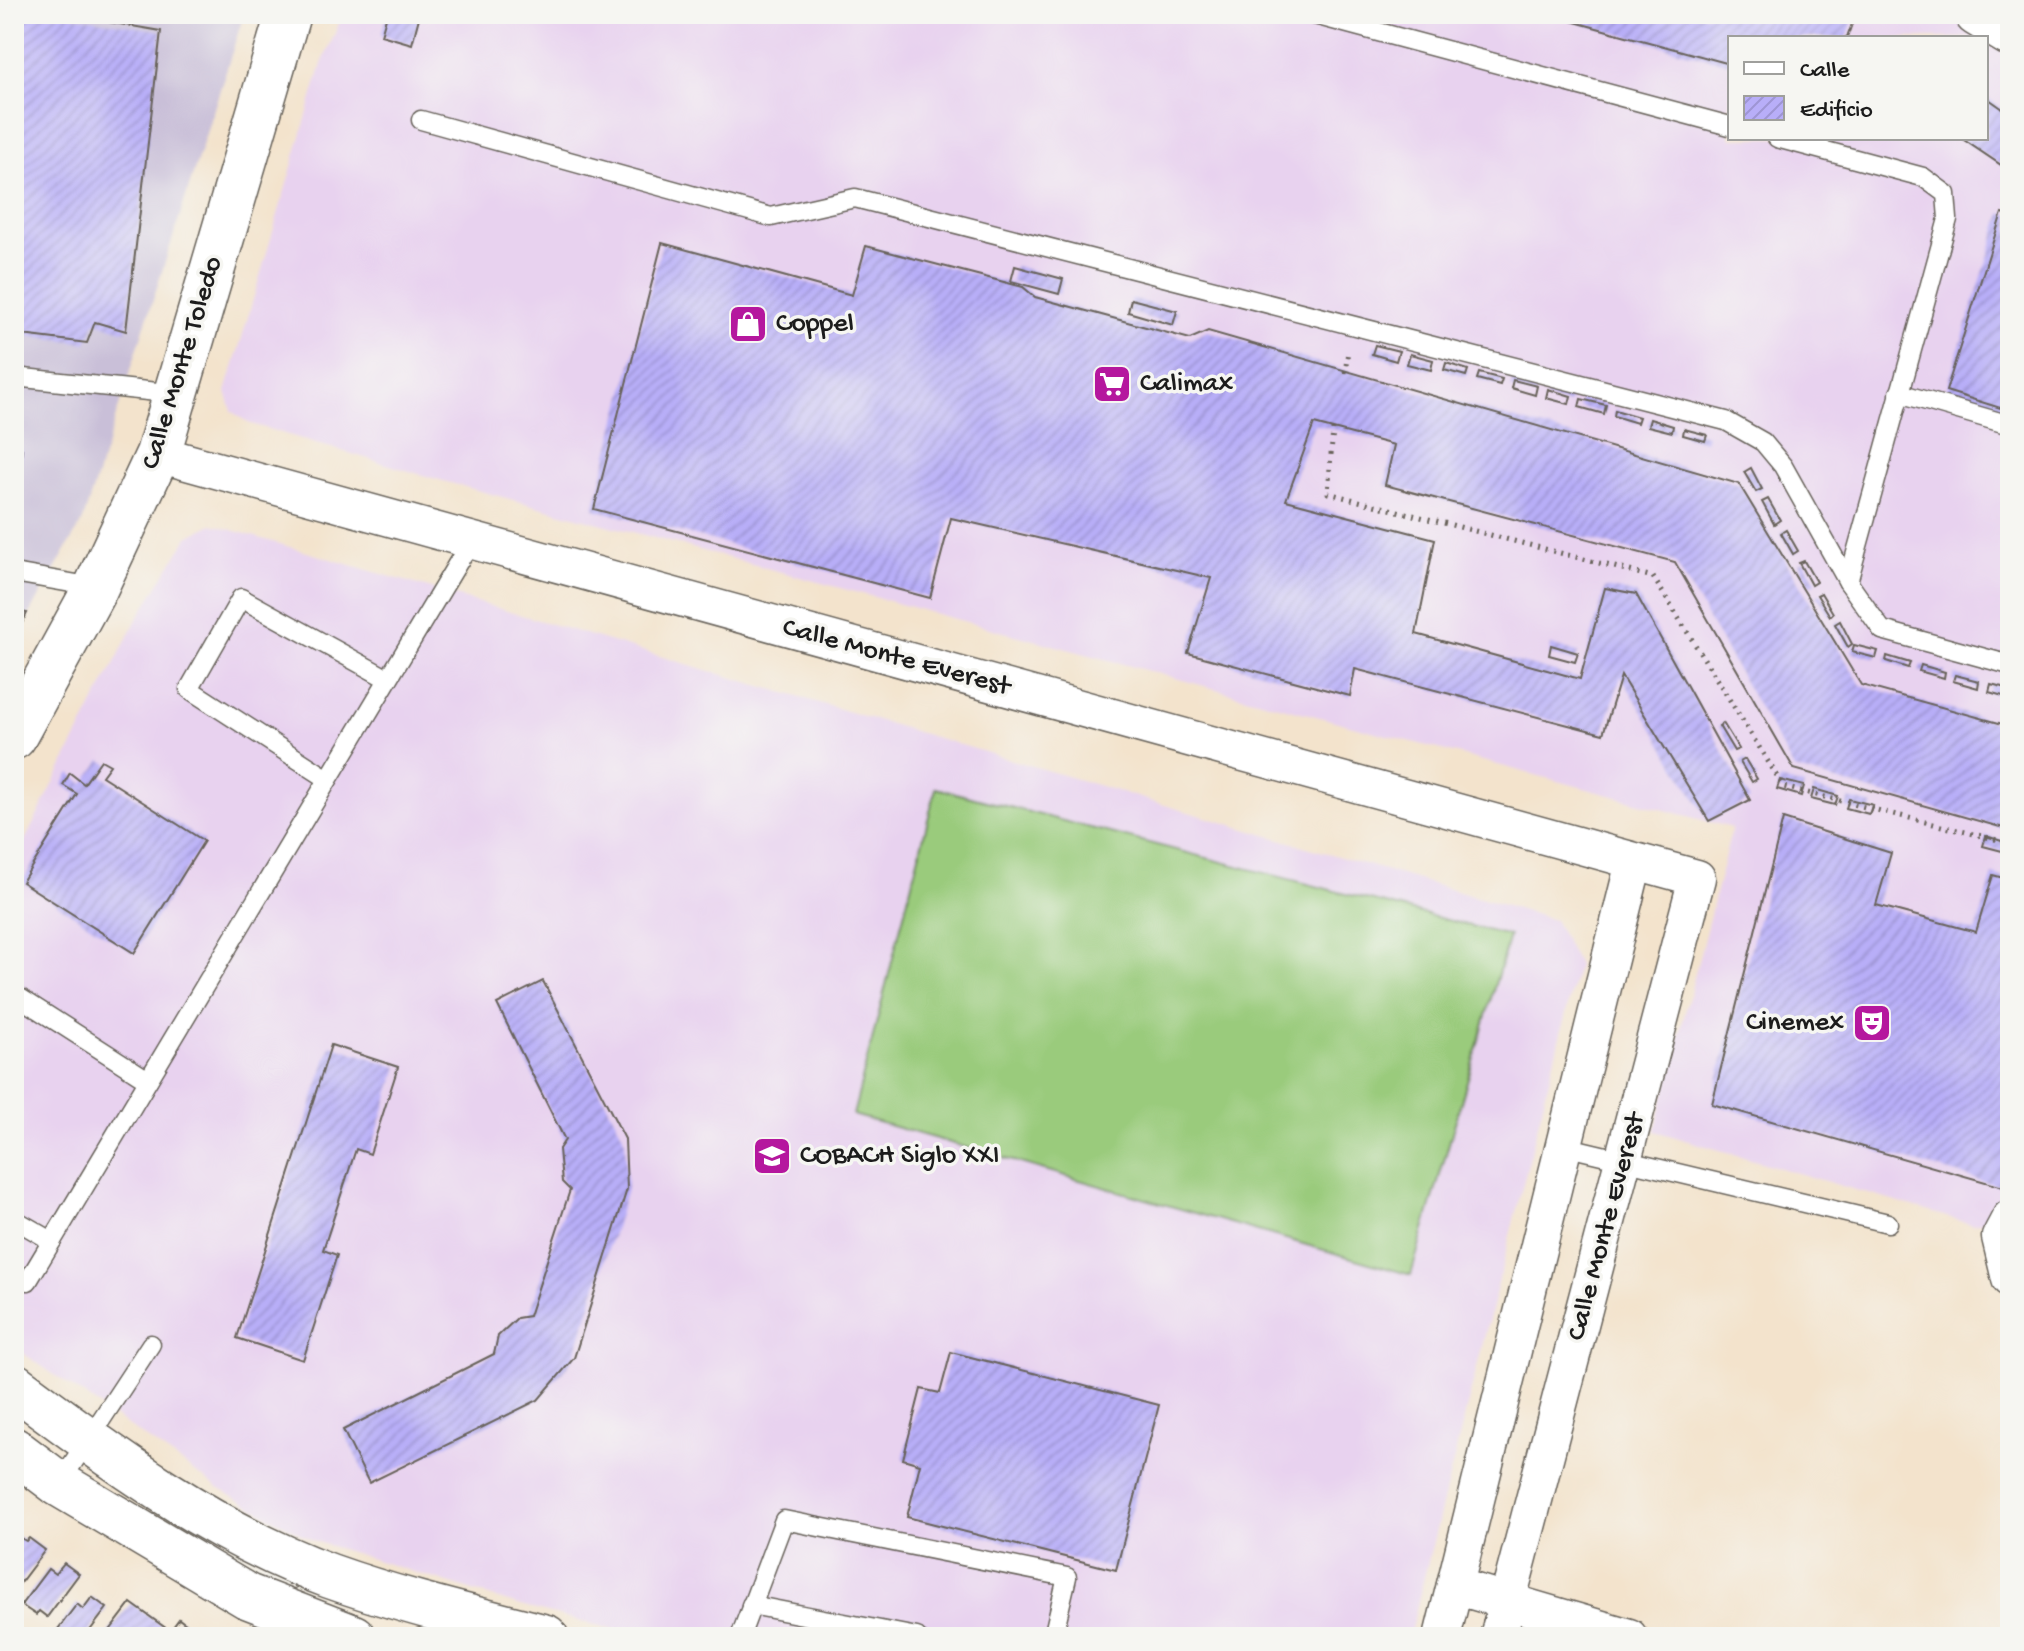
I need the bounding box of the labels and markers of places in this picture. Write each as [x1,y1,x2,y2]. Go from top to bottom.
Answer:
shop icon: Coppel [727,303,769,345]
place label: Coppel [776,308,854,341]
supermarket icon: Calimax [1091,363,1133,405]
place label: Calimax [1140,368,1233,401]
theatre icon: Cinemex [1851,1002,1893,1044]
place label: Cinemex [1746,1007,1844,1040]
school or university icon: COBACH Siglo XXI [751,1135,793,1177]
place label: COBACH Siglo XXI [800,1140,999,1173]

